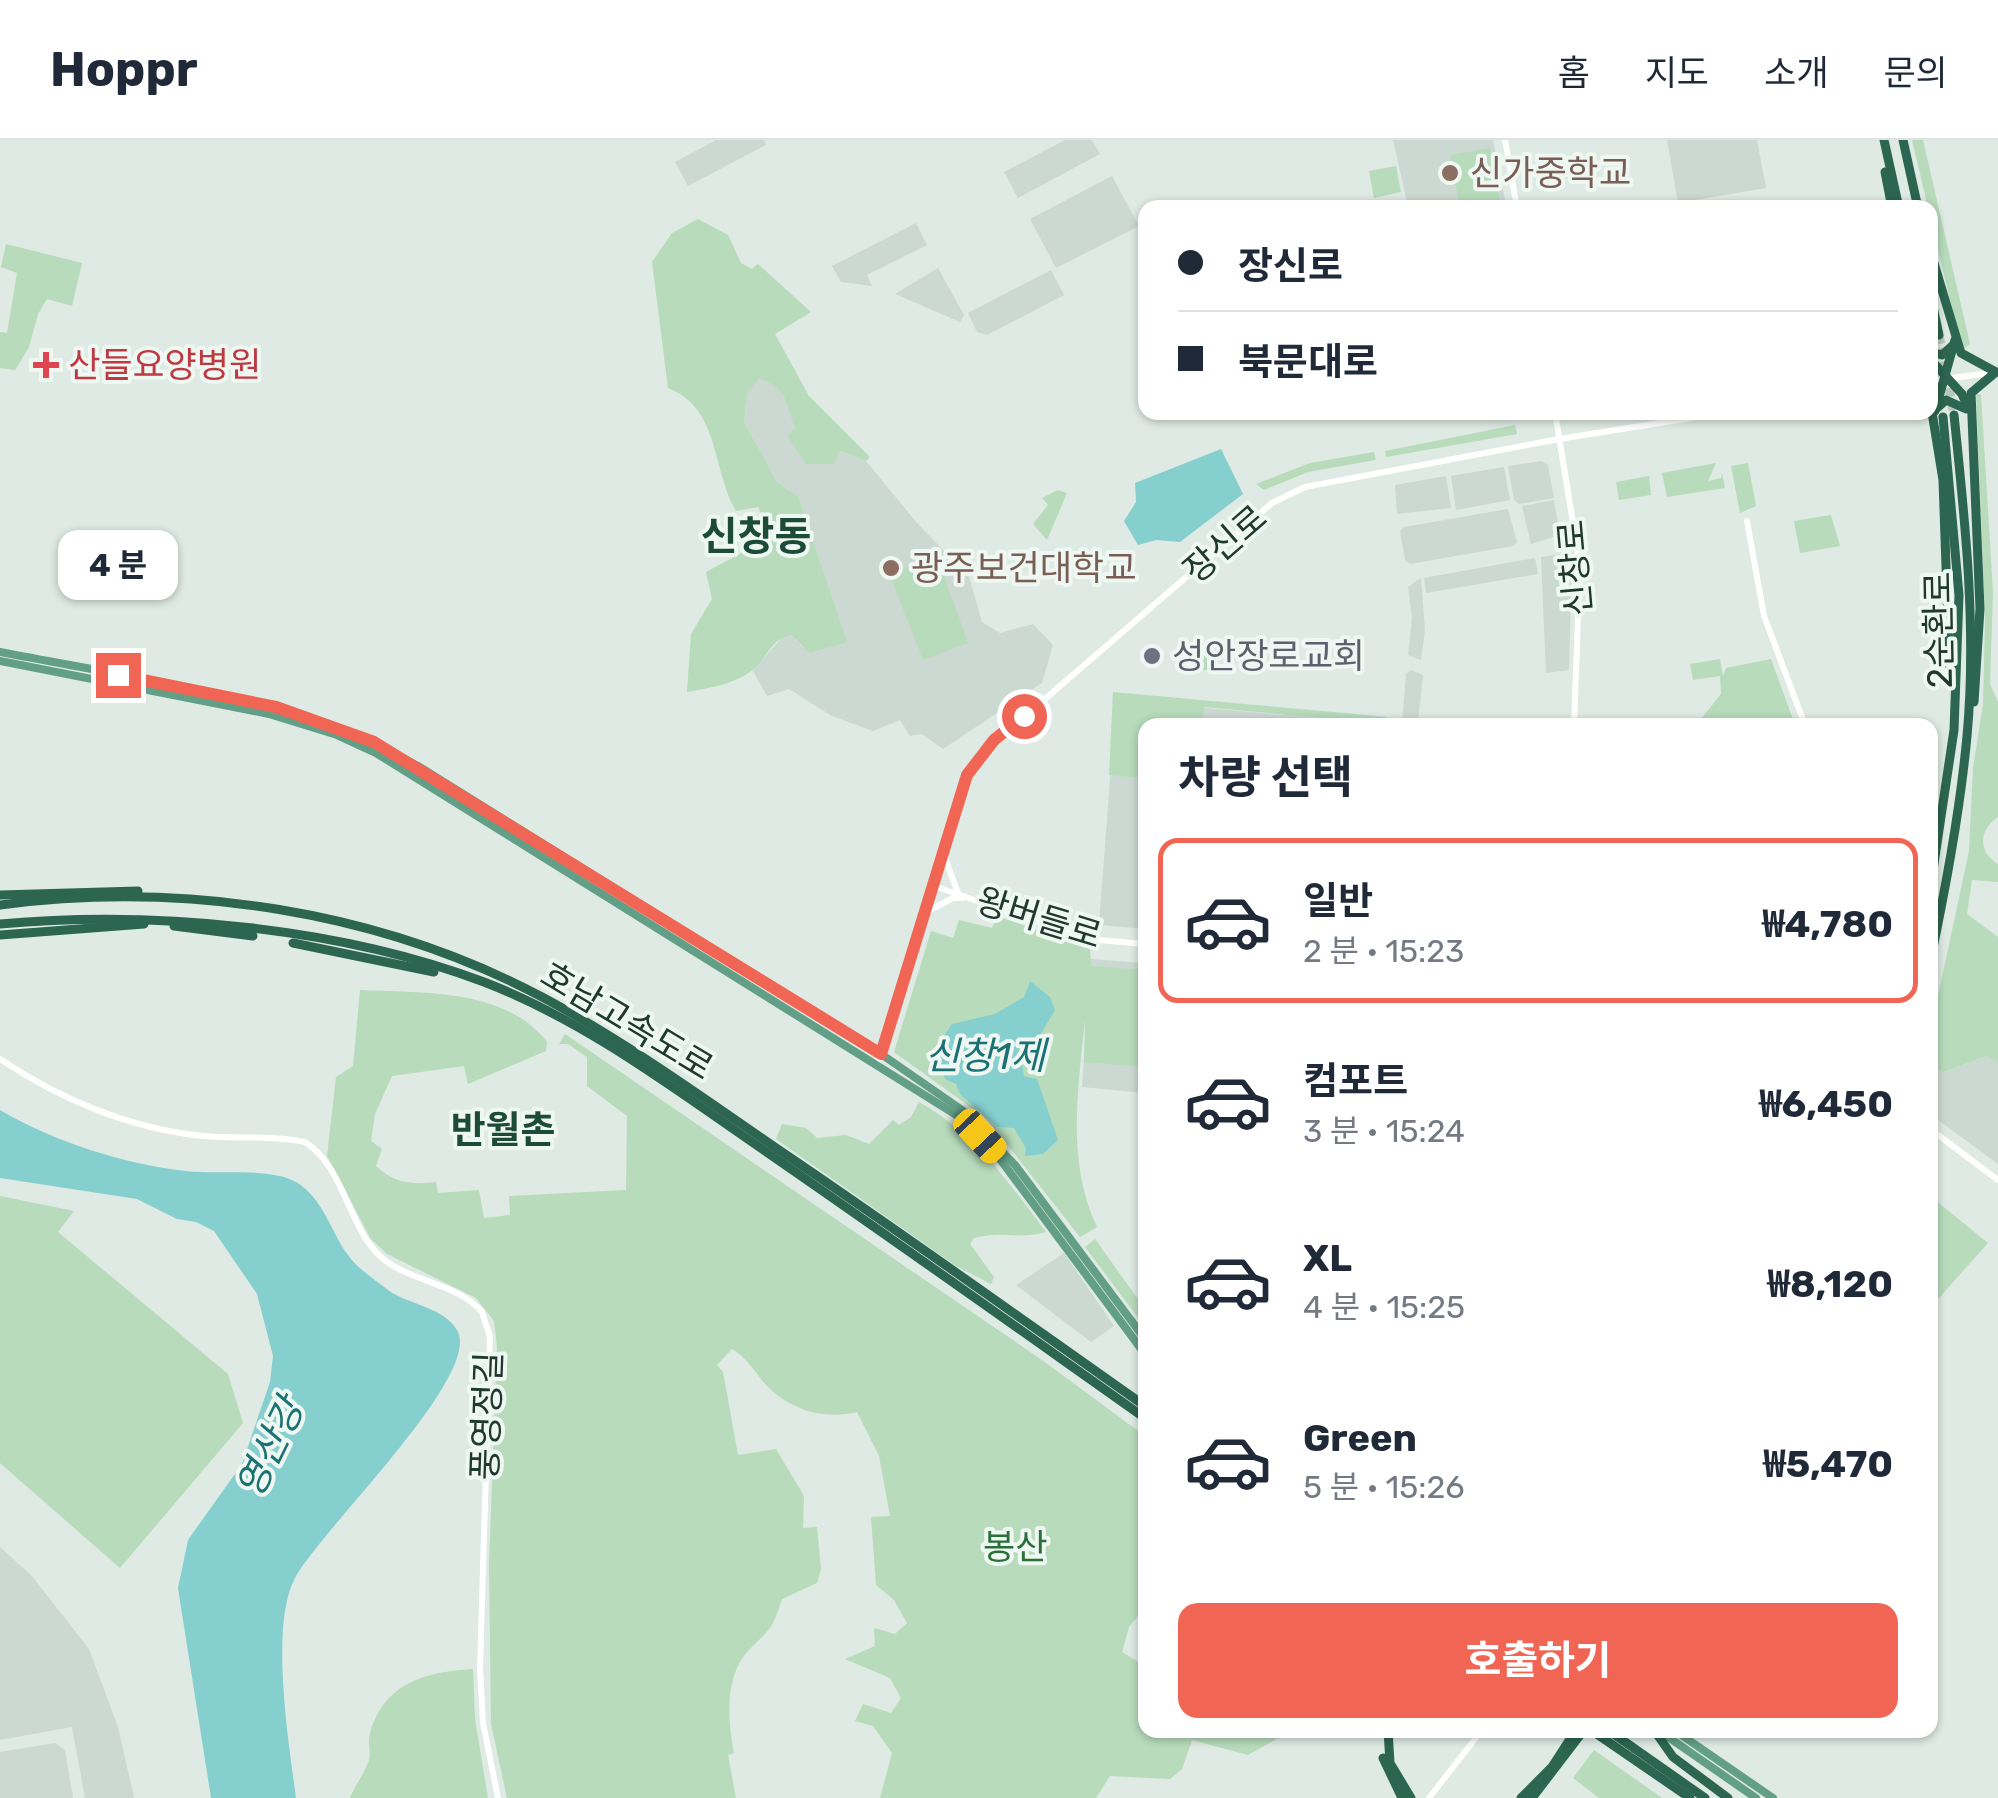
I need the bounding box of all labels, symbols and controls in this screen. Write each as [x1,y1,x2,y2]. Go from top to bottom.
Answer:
text: Hoppr [50,41,197,98]
text: 홈 [1558,52,1590,94]
text: 지도 [1645,52,1709,94]
text: 소개 [1764,52,1829,94]
text: 문의 [1884,52,1948,94]
place label: 신가중학교 [1470,152,1631,194]
marker: 신가중학교 [1439,162,1461,184]
text: 장신로 [1238,243,1343,289]
text: 북문대로 [1238,339,1378,385]
place label: 산들요양병원 [68,344,261,386]
marker: 산들요양병원 [33,352,59,378]
street label: 장신로 [1175,496,1275,592]
district label: 신창동 [701,513,811,560]
street label: 신창로 [1550,518,1600,618]
callout: 4 분 [58,530,178,600]
text: 4 분 [89,546,147,584]
place label: 광주보건대학교 [911,547,1136,589]
marker: 광주보건대학교 [880,557,902,579]
street label: 2순환로 [1917,571,1961,689]
place label: 성안장로교회 [1172,635,1365,677]
marker: 성안장로교회 [1141,645,1163,667]
route end [96,653,141,698]
route start [1002,694,1047,739]
text: 차량 선택 [1178,751,1353,804]
icon: car [1183,876,1273,966]
text: 일반 [1303,878,1373,924]
street label: 왕버들로 [971,879,1107,957]
text: ₩4,780 [1762,901,1893,947]
text: 2 분 · 15:23 [1303,932,1464,970]
street label: 호남고속도로 [533,953,721,1089]
water label: 신창1제 [925,1033,1050,1079]
icon: car [1183,1056,1273,1146]
text: 컴포트 [1303,1058,1408,1104]
text: ₩6,450 [1759,1081,1893,1127]
car [949,1104,1011,1168]
district label: 반월촌 [451,1107,555,1153]
text: 3 분 · 15:24 [1303,1112,1465,1150]
text: XL [1303,1235,1352,1281]
icon: car [1183,1236,1273,1326]
text: ₩8,120 [1767,1261,1893,1307]
text: 4 분 · 15:25 [1303,1288,1465,1326]
street label: 풍영정길 [464,1351,510,1481]
water label: 영산강 [226,1386,316,1505]
text: Green [1303,1415,1417,1461]
icon: car [1183,1416,1273,1506]
text: ₩5,470 [1763,1441,1893,1487]
text: 5 분 · 15:26 [1303,1468,1465,1506]
park label: 봉산 [983,1526,1047,1568]
button: 호출하기 [1178,1603,1898,1718]

